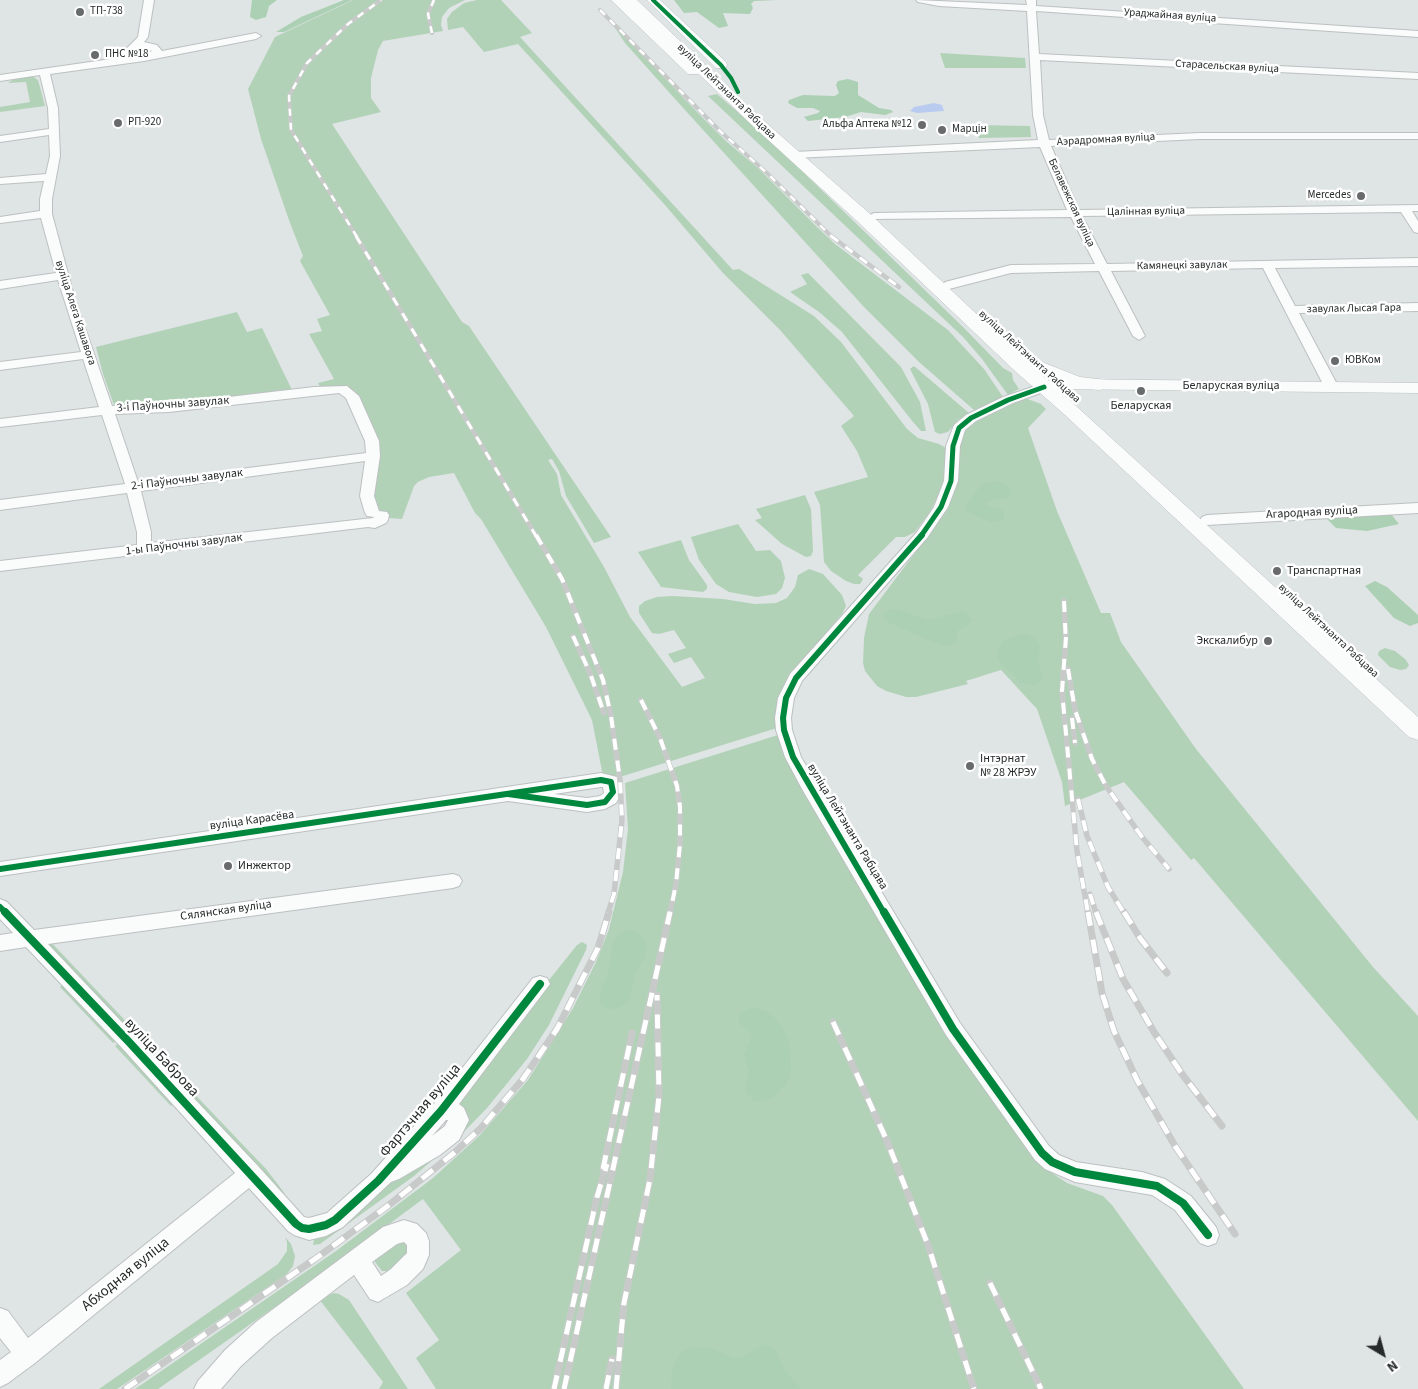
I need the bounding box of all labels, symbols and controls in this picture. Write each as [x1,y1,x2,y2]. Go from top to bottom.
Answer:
place label: ТП-738 [90,5,123,19]
marker: ТП-738 [74,6,86,18]
street label: Ураджайная вуліца [1123,6,1217,26]
street label: вуліца Лейтэнанта Рабцава [674,41,778,143]
place label: ПНС №18 [105,48,149,62]
marker: ПНС №18 [89,49,101,61]
street label: Старасельская вуліца [1175,58,1279,76]
place label: РП-920 [128,116,161,130]
marker: РП-920 [112,117,124,129]
place label: Альфа Аптека №12 [823,118,912,132]
marker: Альфа Аптека №12 [916,119,928,131]
place label: Марцін [952,123,987,137]
marker: Марцін [936,124,948,136]
street label: Аэрадромная вуліца [1057,131,1155,149]
street label: Белавежская вуліца [1045,157,1097,249]
place label: Mercedes [1307,189,1351,203]
marker: Mercedes [1355,190,1367,202]
street label: Цалінная вуліца [1107,205,1185,219]
street label: вуліца Алега Кашавога [52,259,98,367]
street label: Камянецкі завулак [1137,259,1227,273]
street label: завулак Лысая Гара [1307,302,1401,316]
street label: вуліца Лейтэнанта Рабцава [975,308,1083,406]
place label: ЮВКом [1345,354,1381,368]
marker: ЮВКом [1329,355,1341,367]
street label: Беларуская вуліца [1182,379,1280,393]
marker: Беларуская [1135,385,1147,397]
street label: 3-і Паўночны завулак [116,394,230,416]
place label: Беларуская [1110,399,1172,413]
street label: 2-і Паўночны завулак [130,466,244,494]
street label: Агародная вуліца [1266,503,1358,523]
street label: 1-ы Паўночны завулак [125,531,243,559]
place label: Транспартная [1287,564,1361,578]
marker: Транспартная [1271,565,1283,577]
street label: вуліца Лейтэнанта Рабцава [1275,581,1381,681]
place label: Экскалибур [1196,634,1258,648]
marker: Экскалибур [1262,635,1274,647]
place label: Інтэрнат № 28 ЖРЭУ [980,752,1037,780]
marker: Інтэрнат № 28 ЖРЭУ [964,760,976,772]
street label: вуліца Лейтэнанта Рабцава [804,761,890,893]
street label: вуліца Карасёва [209,808,295,834]
place label: Инжектор [238,859,291,873]
marker: Инжектор [222,860,234,872]
street label: Сялянская вуліца [179,897,273,925]
street label: вуліца Баброва [120,1015,202,1101]
street label: Фартэчная вуліца [377,1061,465,1161]
street label: Абходная вуліца [79,1234,173,1316]
north arrow [1358,1329,1408,1379]
text: N [1382,1355,1402,1377]

